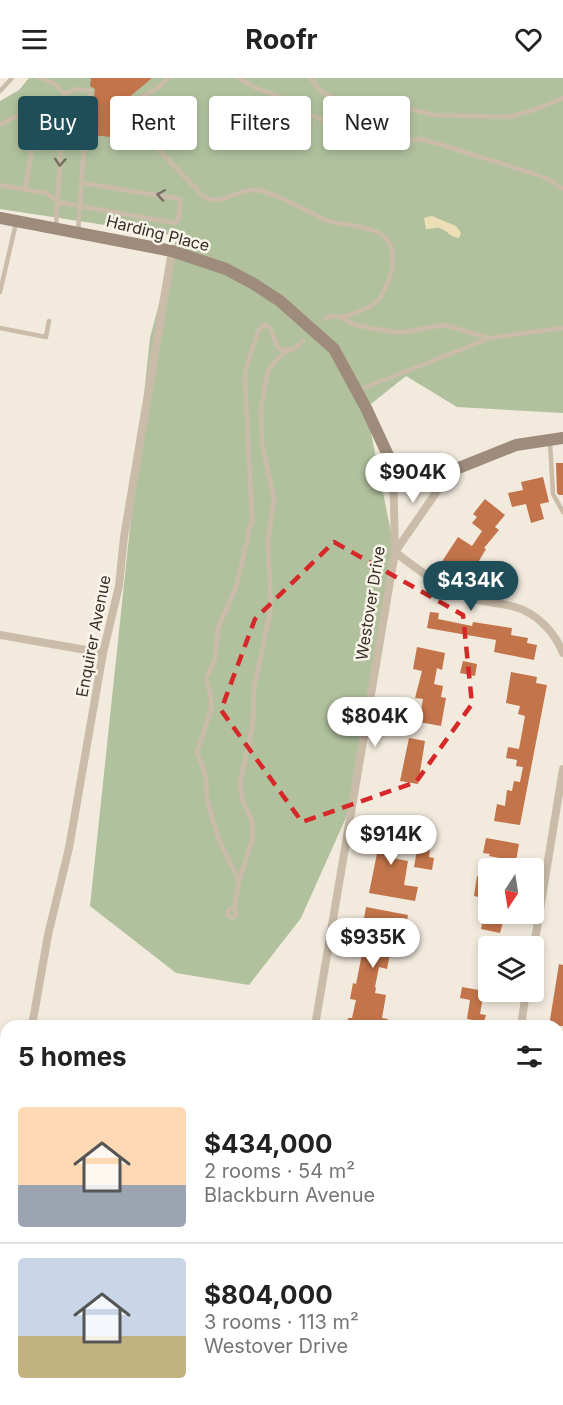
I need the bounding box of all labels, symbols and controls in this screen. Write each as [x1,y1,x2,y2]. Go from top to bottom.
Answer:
icon: menu [18,23,51,56]
text: Roofr [245,23,318,56]
icon: heart [512,23,545,56]
chip: Buy [18,96,98,150]
chip: Rent [110,96,197,150]
chip: Filters [209,96,311,150]
chip: New [323,96,410,150]
one-way arrow [54,157,67,166]
one-way arrow [156,190,165,202]
street label: Harding Place [104,211,212,255]
pin: $904K [371,453,455,504]
text: $904K [379,460,447,484]
street label: Westover Drive [351,544,389,662]
pin: $434K [429,561,513,612]
text: $434K [437,568,505,592]
street label: Enquirer Avenue [71,573,115,699]
pin: $804K [333,697,417,748]
text: $804K [341,704,409,728]
pin: $914K [349,815,433,866]
text: $914K [360,822,422,846]
north arrow [478,858,544,924]
map controls [478,858,544,1002]
pin: $935K [331,918,415,969]
text: $935K [340,925,406,949]
button: layers [478,936,544,1002]
icon: filters [513,1040,546,1073]
text: 5 homes [18,1041,127,1072]
text: $434,000 [204,1128,333,1159]
icon: home [66,1131,138,1203]
text: 2 rooms · 54 m² [204,1159,355,1183]
text: Blackburn Avenue [204,1183,375,1207]
text: $804,000 [204,1279,333,1310]
icon: home [66,1282,138,1354]
text: 3 rooms · 113 m² [204,1310,359,1334]
text: Westover Drive [204,1334,348,1358]

